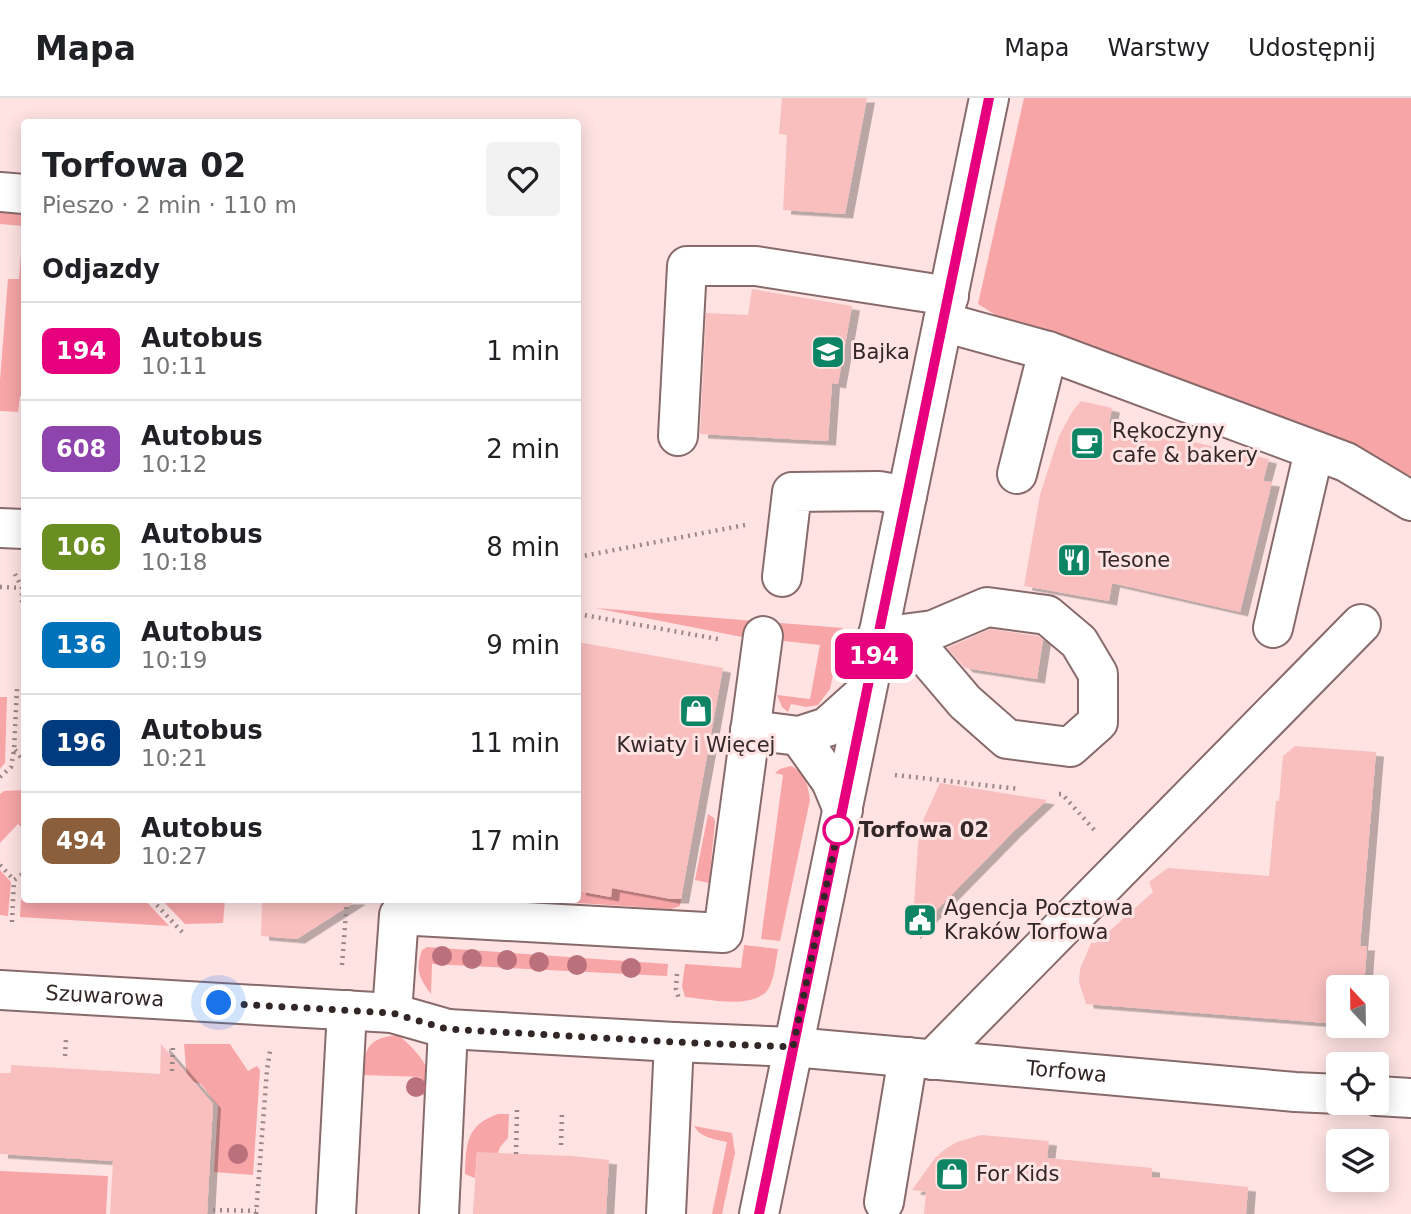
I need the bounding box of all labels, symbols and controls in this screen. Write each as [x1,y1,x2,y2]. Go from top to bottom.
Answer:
text: Mapa [35,29,136,68]
text: Mapa [1004,34,1070,62]
text: Warstwy [1108,34,1210,62]
text: Udostępnij [1248,34,1376,62]
button: heart [486,142,560,216]
text: Torfowa 02 [42,146,246,185]
text: Pieszo · 2 min · 110 m [42,192,297,218]
text: Odjazdy [42,254,160,284]
text: Autobus [141,323,263,353]
school or university icon: Bajka [809,333,847,371]
text: 1 min [486,336,560,366]
text: 194 [56,337,106,365]
place label: Bajka [852,340,910,364]
text: 10:11 [141,353,207,379]
place label: Rękoczyny cafe & bakery [1112,419,1258,467]
text: Autobus [141,421,263,451]
cafe icon: Rękoczyny cafe & bakery [1068,424,1106,462]
text: 2 min [486,434,560,464]
text: 608 [56,435,106,463]
text: 10:12 [141,451,207,477]
text: Autobus [141,519,263,549]
text: 8 min [486,532,560,562]
text: 106 [56,533,106,561]
restaurant icon: Tesone [1055,541,1093,579]
place label: Tesone [1097,548,1170,572]
text: 10:18 [141,549,207,575]
text: Autobus [141,617,263,647]
text: 9 min [486,630,560,660]
text: 136 [56,631,106,659]
line badge: 194 [834,633,914,679]
text: 194 [849,642,899,670]
text: 10:19 [141,647,207,673]
shop icon: Kwiaty i Więcej [677,692,715,730]
text: Autobus [141,715,263,745]
text: 11 min [470,728,560,758]
text: 196 [56,729,106,757]
place label: Kwiaty i Więcej [617,733,775,757]
text: 10:21 [141,745,207,771]
text: Autobus [141,813,263,843]
marker: Torfowa 02 [823,815,853,845]
place label: Torfowa 02 [859,818,989,842]
text: 17 min [470,826,560,856]
text: 494 [56,827,106,855]
text: 10:27 [141,843,207,869]
place label: Agencja Pocztowa Kraków Torfowa [944,896,1133,944]
public building icon: Agencja Pocztowa Kraków Torfowa [901,901,939,939]
north arrow [1326,975,1390,1038]
map controls [1326,975,1389,1192]
street label: Szuwarowa [45,981,165,1012]
your location [201,985,236,1020]
button: locate [1326,1052,1389,1115]
street label: Torfowa [1024,1056,1108,1087]
button: layers [1326,1129,1389,1192]
shop icon: For Kids [933,1155,971,1193]
place label: For Kids [976,1162,1059,1186]

